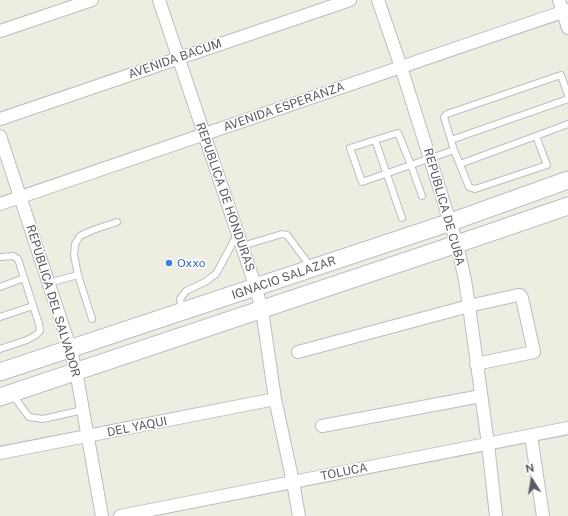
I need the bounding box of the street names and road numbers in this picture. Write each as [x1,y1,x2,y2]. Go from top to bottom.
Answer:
street label: AVENIDA BACUM [126,36,224,82]
street label: AVENIDA ESPERANZA [222,79,346,135]
street label: REPUBLICA DE HONDURAS [193,121,257,273]
street label: REPUBLICA DE CUBA [420,147,468,267]
street label: REPÚBLICA DEL SALVADOR [23,223,83,379]
street label: IGNACIO SALAZAR [230,253,338,303]
street label: DEL YAQUI [106,414,168,440]
street label: TOLUCA [319,460,369,484]

